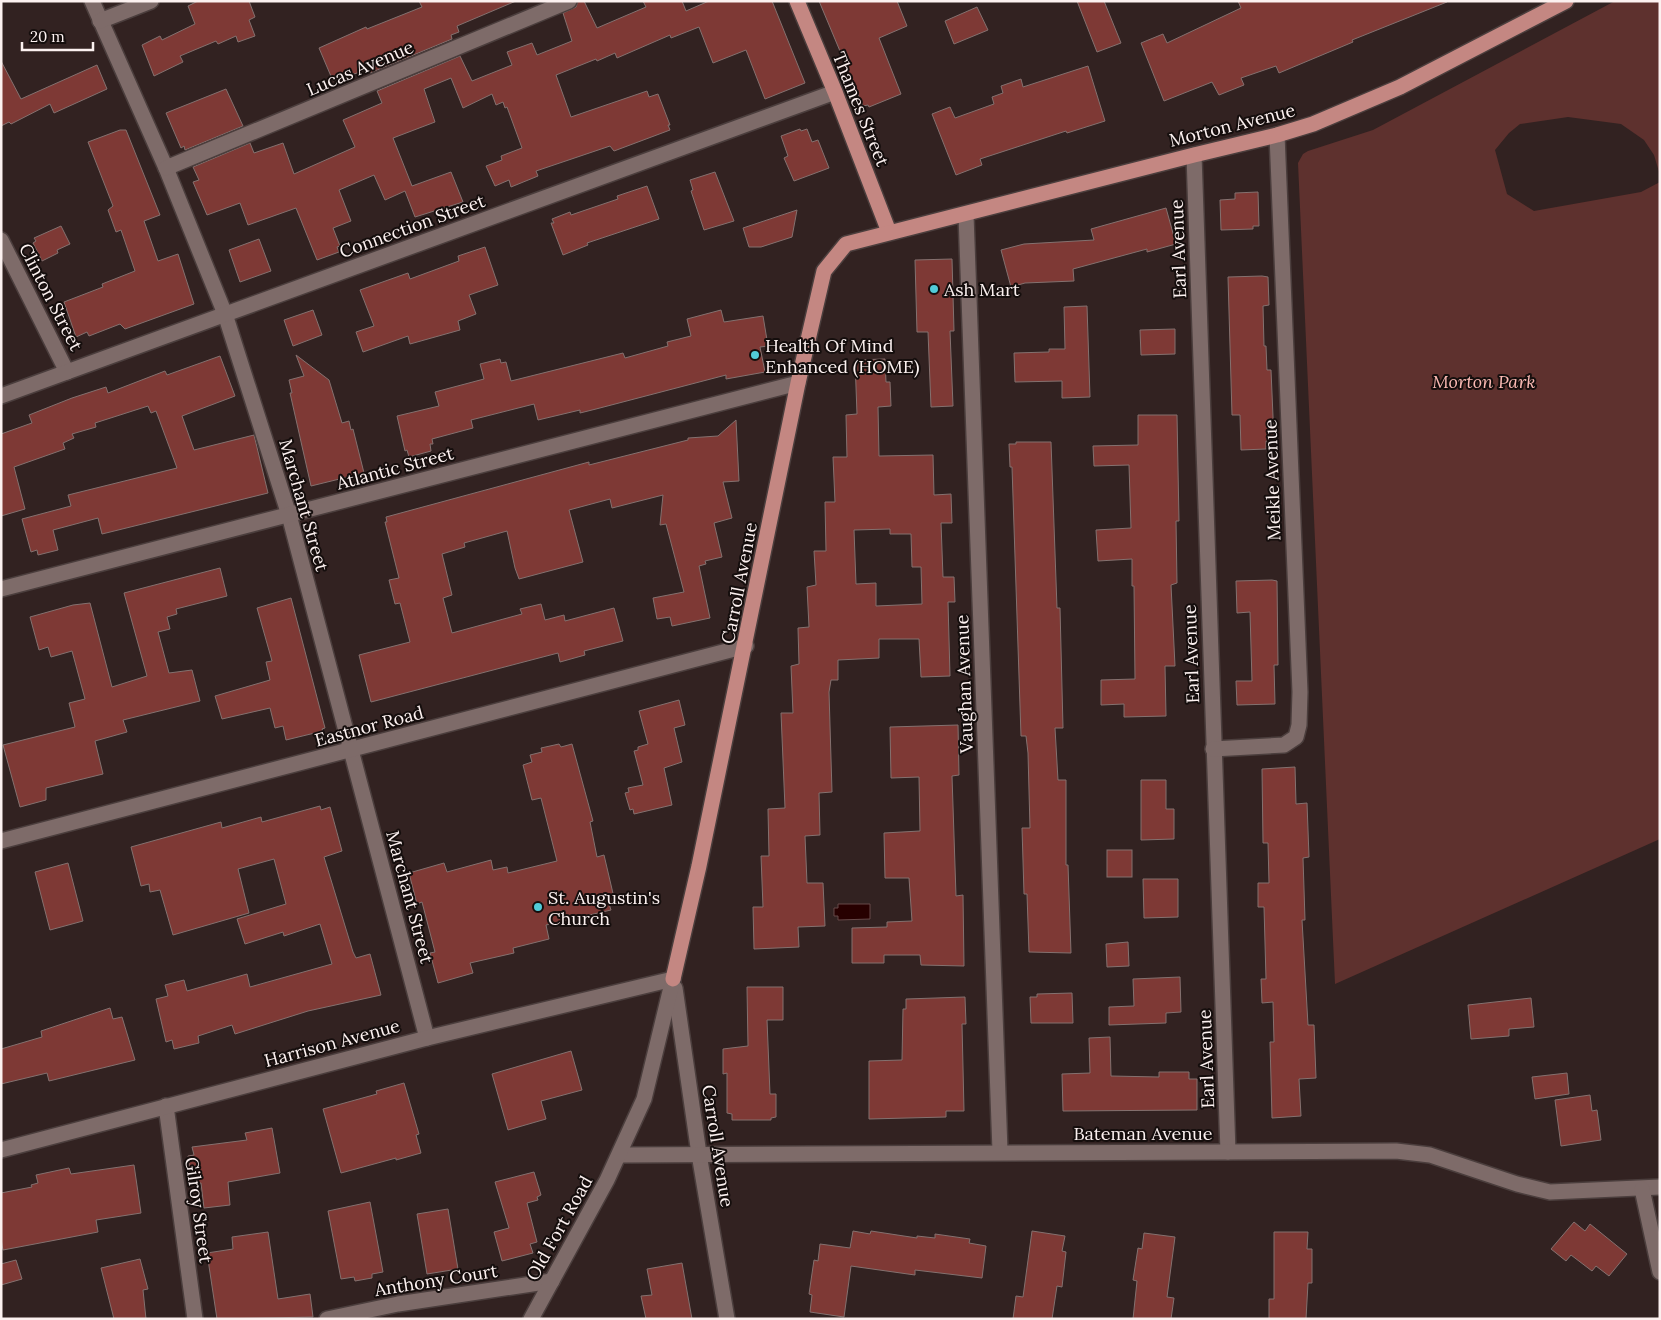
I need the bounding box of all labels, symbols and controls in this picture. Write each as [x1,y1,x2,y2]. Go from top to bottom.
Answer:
scale bar [22,20,94,52]
text: 20 m [30,27,65,46]
street label: Lucas Avenue [303,35,417,101]
street label: Thames Street [828,48,894,170]
street label: Morton Avenue [1167,98,1298,152]
street label: Connection Street [336,189,488,263]
street label: Earl Avenue [1165,199,1191,299]
street label: Clinton Street [14,239,88,355]
place label: Ash Mart [943,278,1020,301]
marker: Ash Mart [928,283,940,295]
place label: Health Of Mind Enhanced (HOME) [765,334,920,378]
marker: Health Of Mind Enhanced (HOME) [749,349,761,361]
park label: Morton Park [1432,370,1536,393]
street label: Meikle Avenue [1258,419,1286,541]
street label: Marchant Street [274,436,334,574]
street label: Atlantic Street [333,441,456,495]
street label: Carroll Avenue [716,520,762,646]
street label: Earl Avenue [1178,604,1204,704]
street label: Vaughan Avenue [950,614,978,755]
street label: Eastnor Road [312,700,426,752]
street label: Marchant Street [381,828,439,966]
place label: St. Augustin's Church [548,886,660,930]
marker: St. Augustin's Church [532,901,544,913]
street label: Earl Avenue [1193,1009,1219,1109]
street label: Harrison Avenue [262,1014,403,1072]
street label: Carroll Avenue [697,1083,739,1209]
street label: Bateman Avenue [1073,1122,1213,1145]
street label: Gilroy Street [180,1155,218,1265]
street label: Old Fort Road [521,1171,597,1284]
street label: Anthony Court [372,1259,499,1301]

